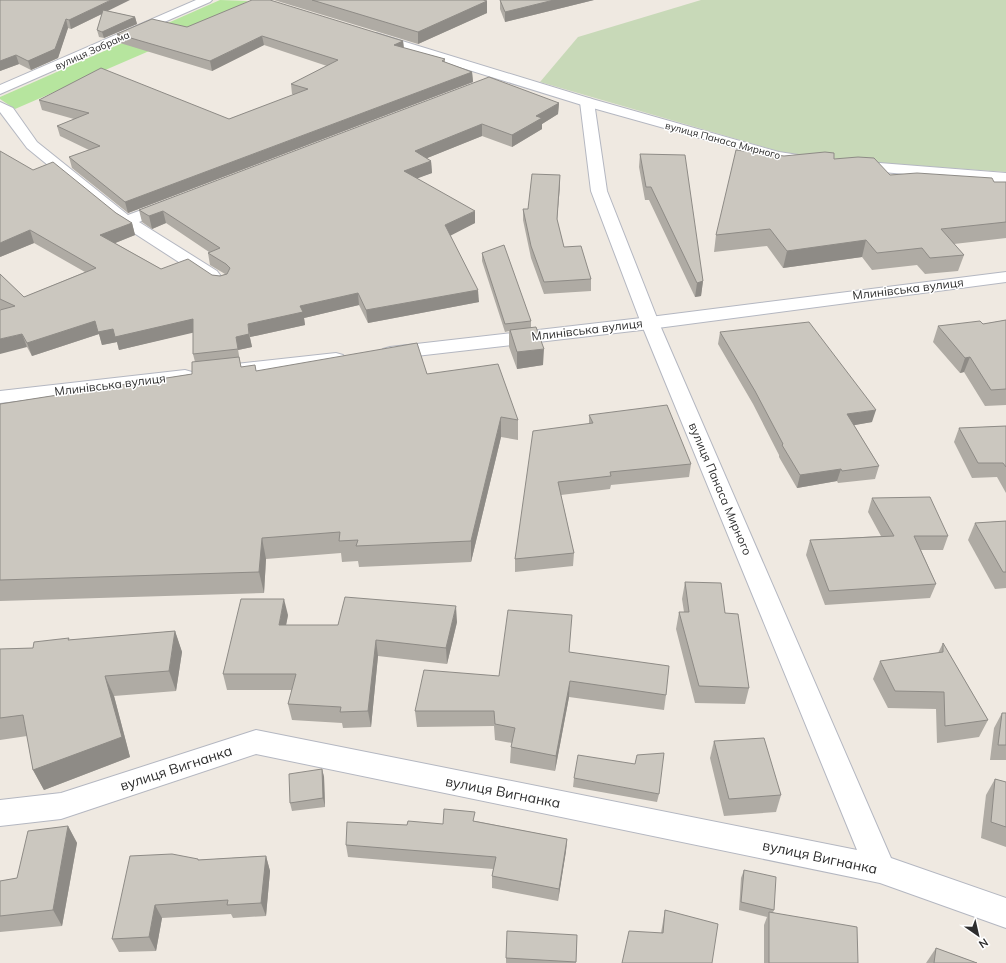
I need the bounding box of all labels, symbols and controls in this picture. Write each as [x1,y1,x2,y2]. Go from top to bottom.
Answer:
street label: вулиця Забрама [53,28,131,73]
street label: вулиця Панаса Мирного [664,119,782,162]
street label: Млинівська вулиця [852,274,964,303]
street label: Млинівська вулиця [531,315,643,344]
street label: Млинівська вулиця [54,370,166,399]
street label: вулиця Панаса Мирного [686,420,755,557]
street label: вулиця Вигнанка [118,741,234,795]
street label: вулиця Вигнанка [444,772,562,812]
street label: вулиця Вигнанка [761,836,879,878]
north arrow [958,915,998,955]
text: N [976,935,991,951]

